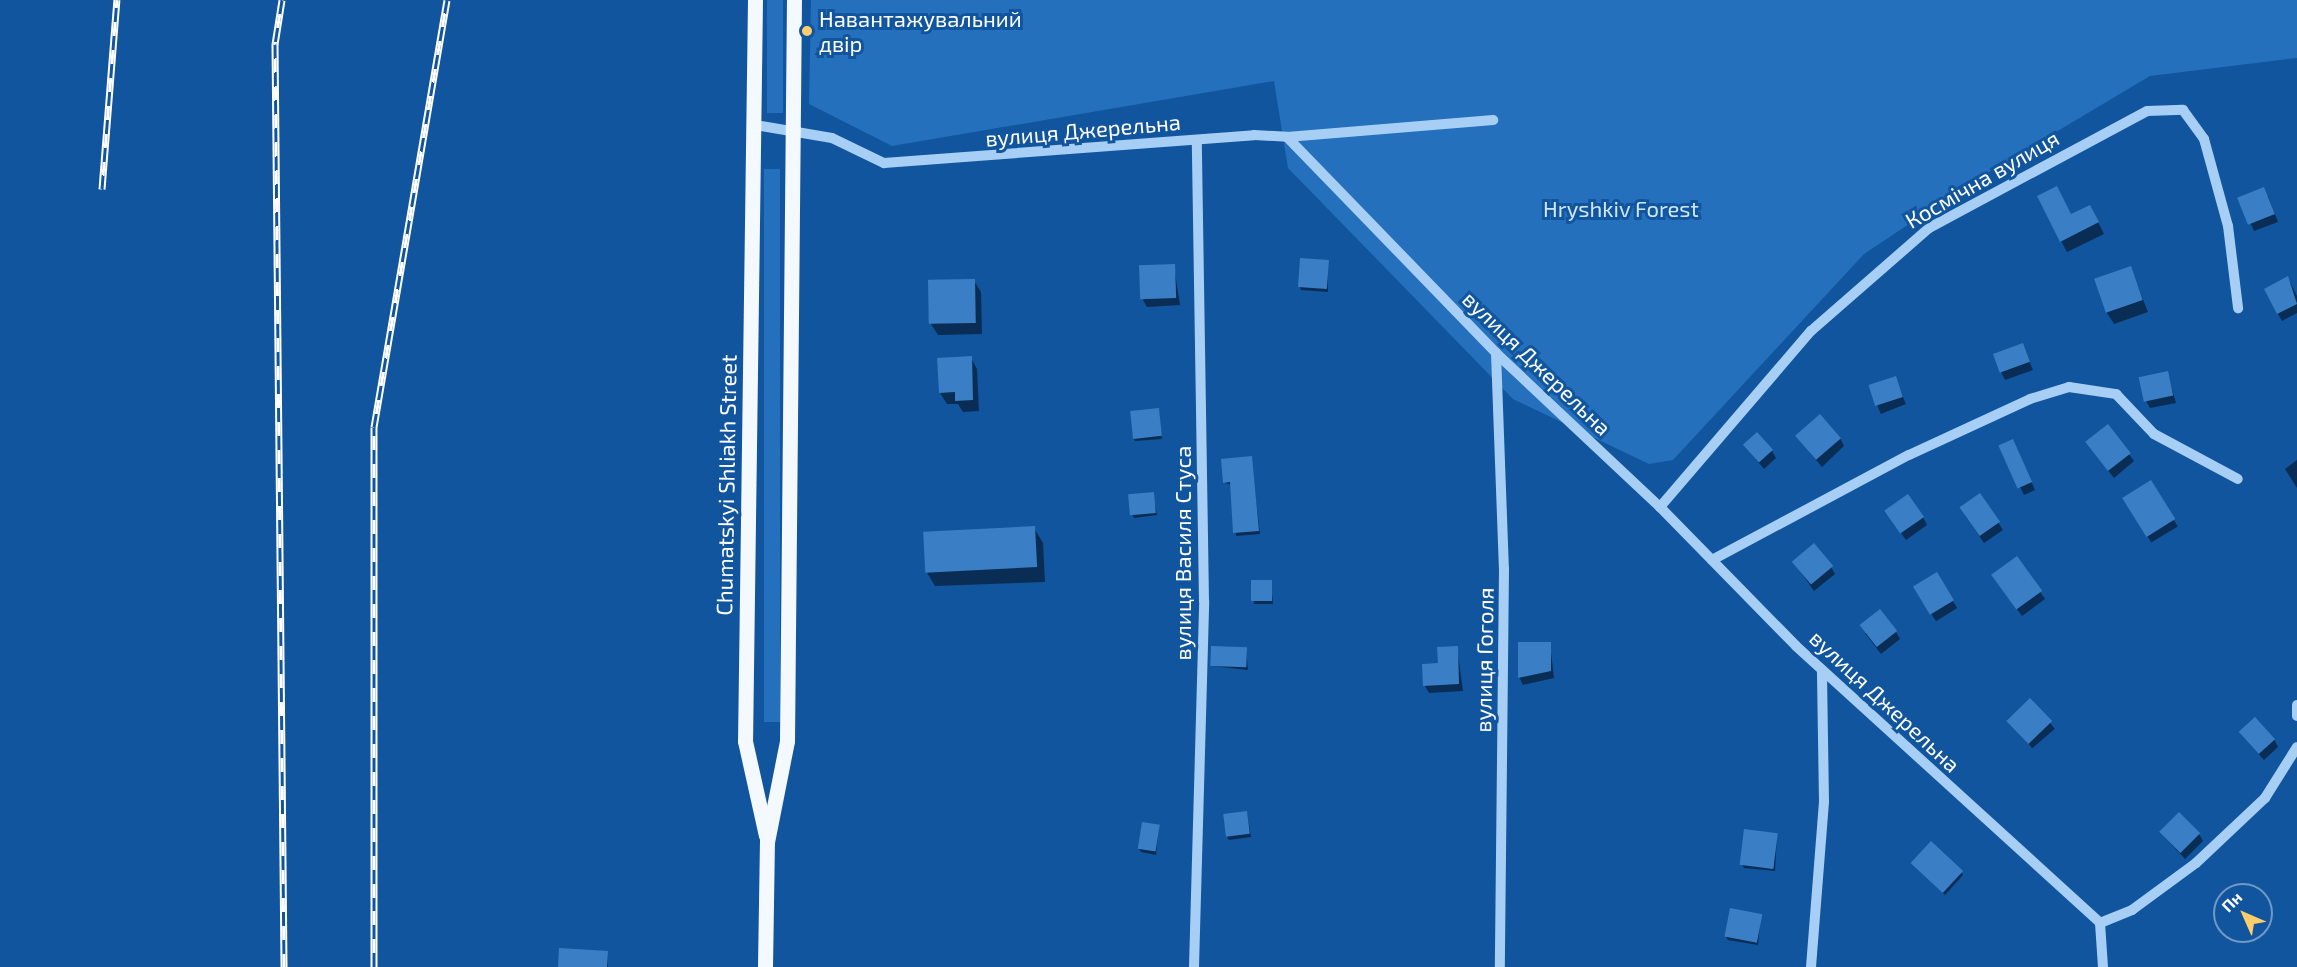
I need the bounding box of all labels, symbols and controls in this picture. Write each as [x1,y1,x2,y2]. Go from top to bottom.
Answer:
place label: Навантажувальний двір [819,5,1022,56]
marker: Навантажувальний двір [800,24,814,38]
street label: вулиця Джерельна [984,108,1182,152]
street label: Космічна вулиця [1900,124,2064,234]
park label: Hryshkiv Forest [1543,196,1699,222]
street label: вулиця Джерельна [1457,285,1617,441]
street label: Chumatskyi Shliakh Street [711,354,741,616]
street label: вулиця Василя Стуса [1170,446,1196,660]
street label: вулиця Гоголя [1470,587,1498,733]
street label: вулиця Джерельна [1804,625,1966,777]
north arrow [2213,883,2273,943]
text: Пн [2217,887,2245,915]

